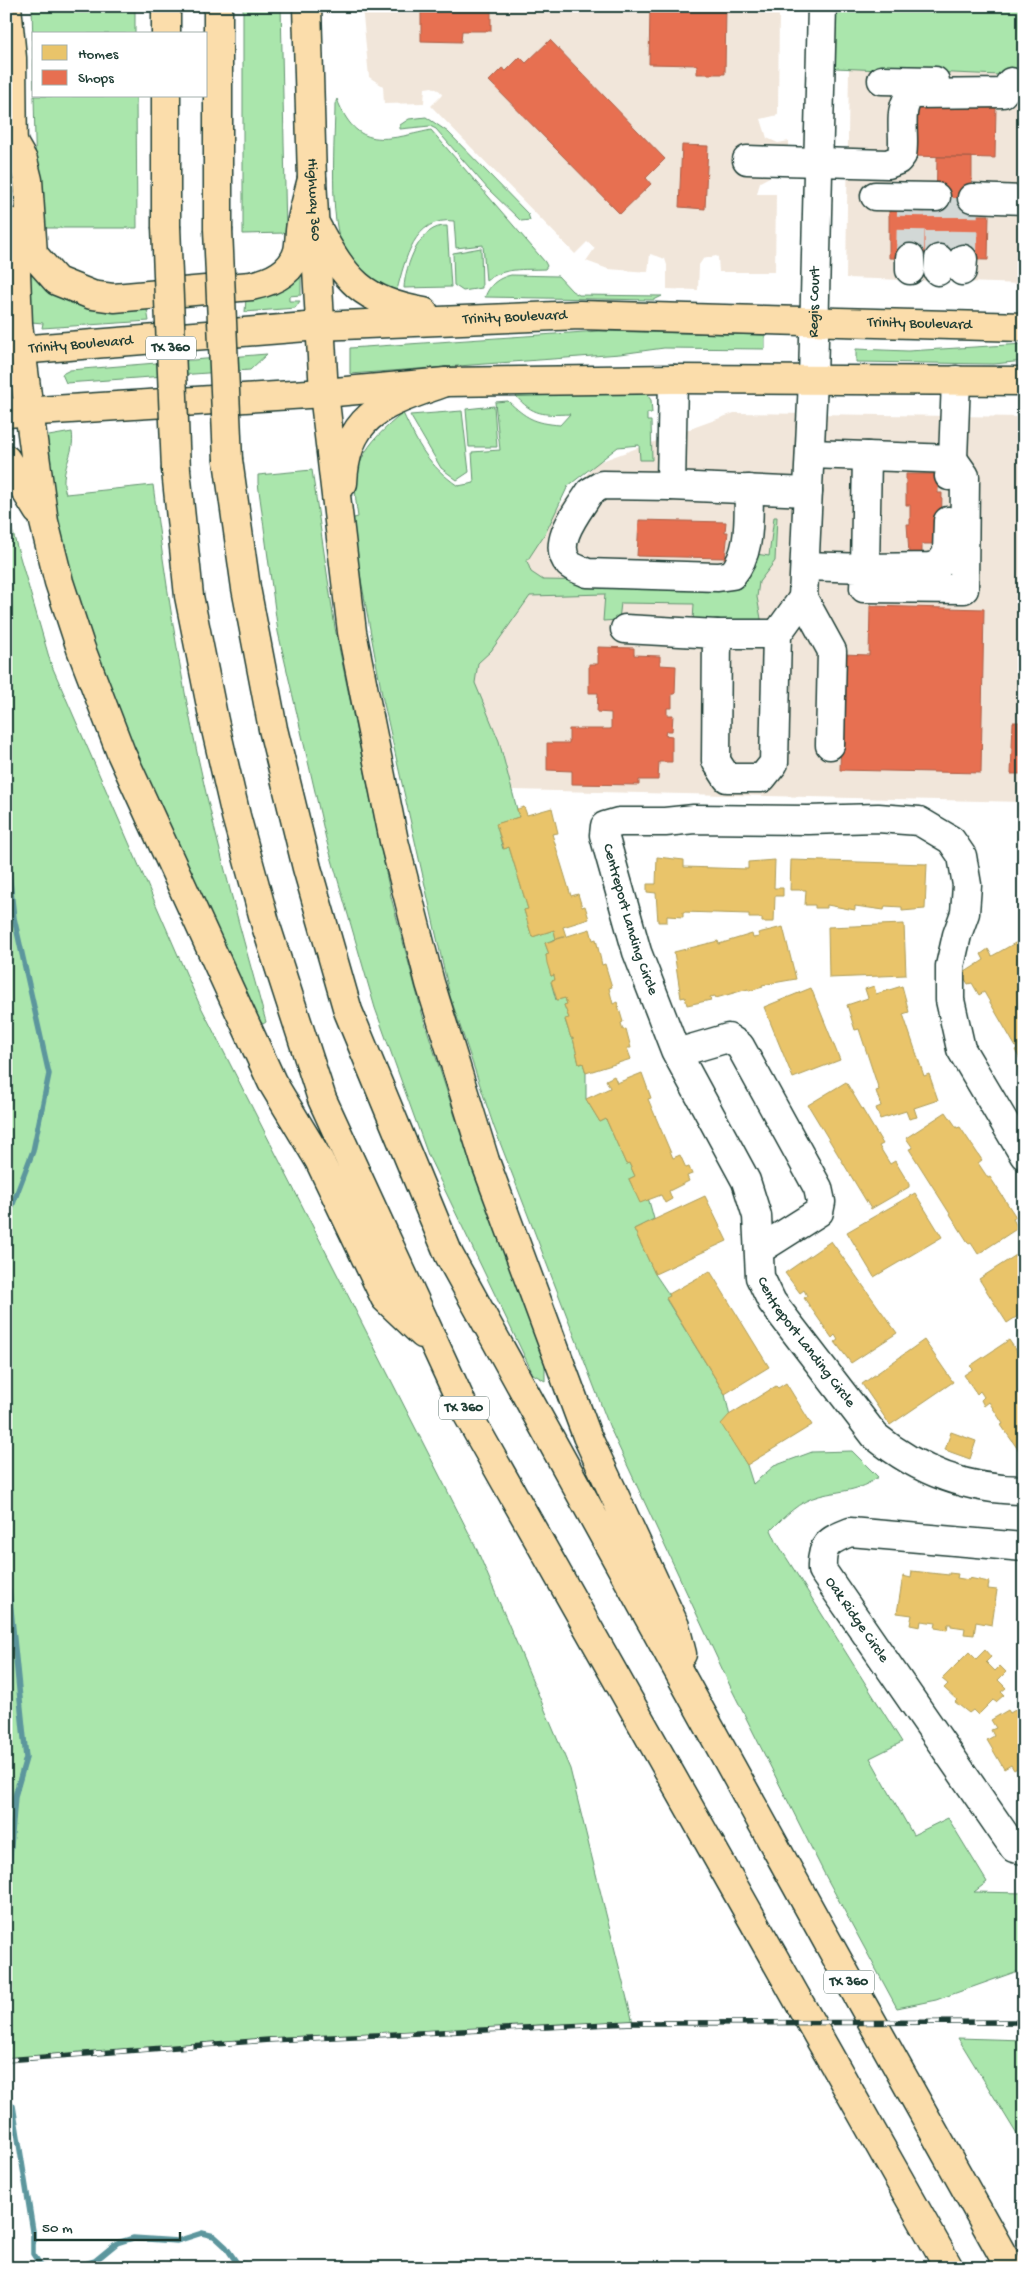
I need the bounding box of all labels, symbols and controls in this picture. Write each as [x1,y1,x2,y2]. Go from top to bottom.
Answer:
legend [32,32,208,98]
text: Homes [78,46,119,64]
text: Shops [78,70,114,88]
street label: Highway 360 [302,158,325,242]
street label: Regis Court [805,265,825,338]
street label: Trinity Boulevard [461,307,569,329]
street label: Trinity Boulevard [866,314,973,335]
street label: Trinity Boulevard [27,332,135,358]
road number: TX 360 [146,336,196,359]
street label: Centreport Landing Circle [598,842,662,998]
street label: Centreport Landing Circle [752,1274,859,1411]
road number: TX 360 [439,1396,489,1420]
street label: Oak Ridge Circle [821,1574,893,1667]
road number: TX 360 [824,1970,874,1994]
scale bar [35,2209,180,2241]
text: 50 m [42,2220,73,2238]

